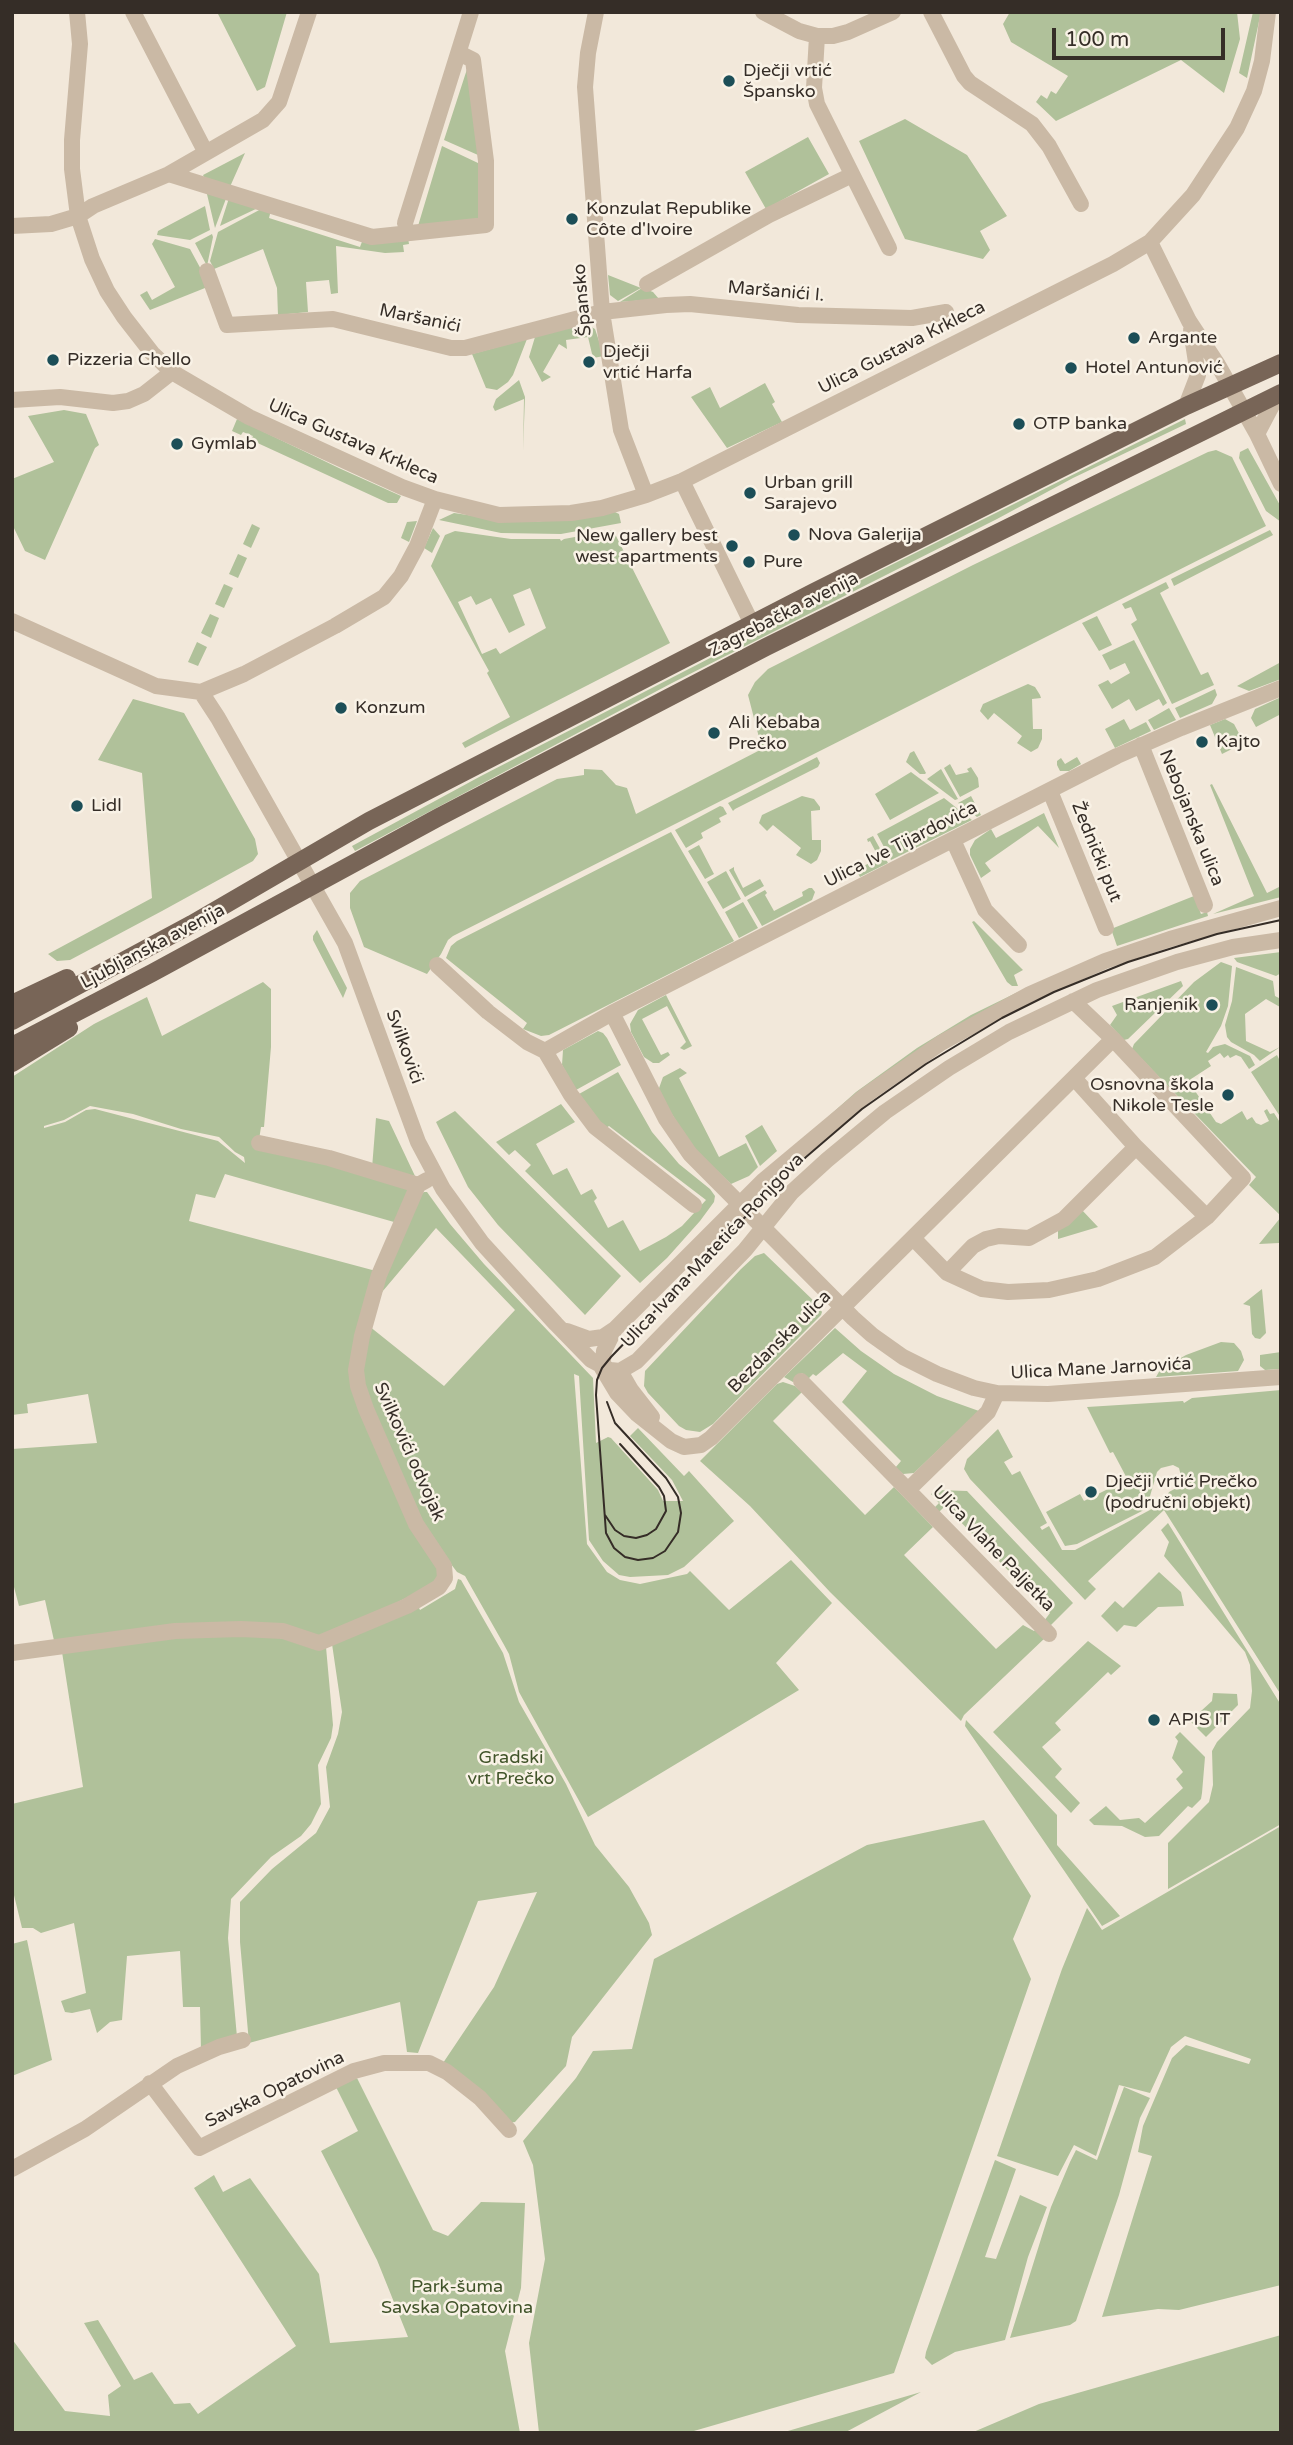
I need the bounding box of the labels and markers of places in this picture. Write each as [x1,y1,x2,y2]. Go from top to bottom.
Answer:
place label: Dječji vrtić Špansko [743,60,832,102]
marker: Dječji vrtić Špansko [721,73,737,89]
place label: Konzulat Republike Côte d'Ivoire [586,198,751,241]
marker: Konzulat Republike Côte d'Ivoire [564,211,580,227]
place label: Argante [1148,327,1217,349]
marker: Argante [1126,330,1142,346]
place label: Dječji vrtić Harfa [603,341,692,384]
place label: Pizzeria Chello [67,349,191,371]
marker: Pizzeria Chello [45,352,61,368]
marker: Dječji vrtić Harfa [581,354,597,370]
place label: Hotel Antunović [1085,357,1223,379]
marker: Hotel Antunović [1063,360,1079,376]
place label: OTP banka [1033,413,1127,435]
marker: OTP banka [1011,416,1027,432]
place label: Gymlab [191,433,257,455]
marker: Gymlab [169,436,185,452]
place label: Urban grill Sarajevo [764,472,853,514]
marker: Urban grill Sarajevo [742,485,758,501]
place label: Nova Galerija [808,524,922,546]
place label: New gallery best west apartments [575,525,718,568]
marker: Nova Galerija [786,527,802,543]
marker: New gallery best west apartments [724,538,740,554]
place label: Pure [763,551,803,573]
marker: Pure [741,554,757,570]
place label: Konzum [355,697,425,719]
marker: Konzum [333,700,349,716]
place label: Ali Kebaba Prečko [728,712,820,754]
marker: Ali Kebaba Prečko [706,725,722,741]
place label: Kajto [1216,731,1260,753]
marker: Kajto [1194,734,1210,750]
place label: Lidl [91,795,122,817]
marker: Lidl [69,798,85,814]
place label: Ranjenik [1124,994,1198,1016]
marker: Ranjenik [1204,997,1220,1013]
place label: Osnovna škola Nikole Tesle [1090,1074,1214,1116]
marker: Osnovna škola Nikole Tesle [1220,1087,1236,1103]
place label: Dječji vrtić Prečko (područni objekt) [1105,1471,1257,1514]
marker: Dječji vrtić Prečko (područni objekt) [1083,1484,1099,1500]
place label: APIS IT [1168,1709,1231,1731]
marker: APIS IT [1146,1712,1162,1728]

